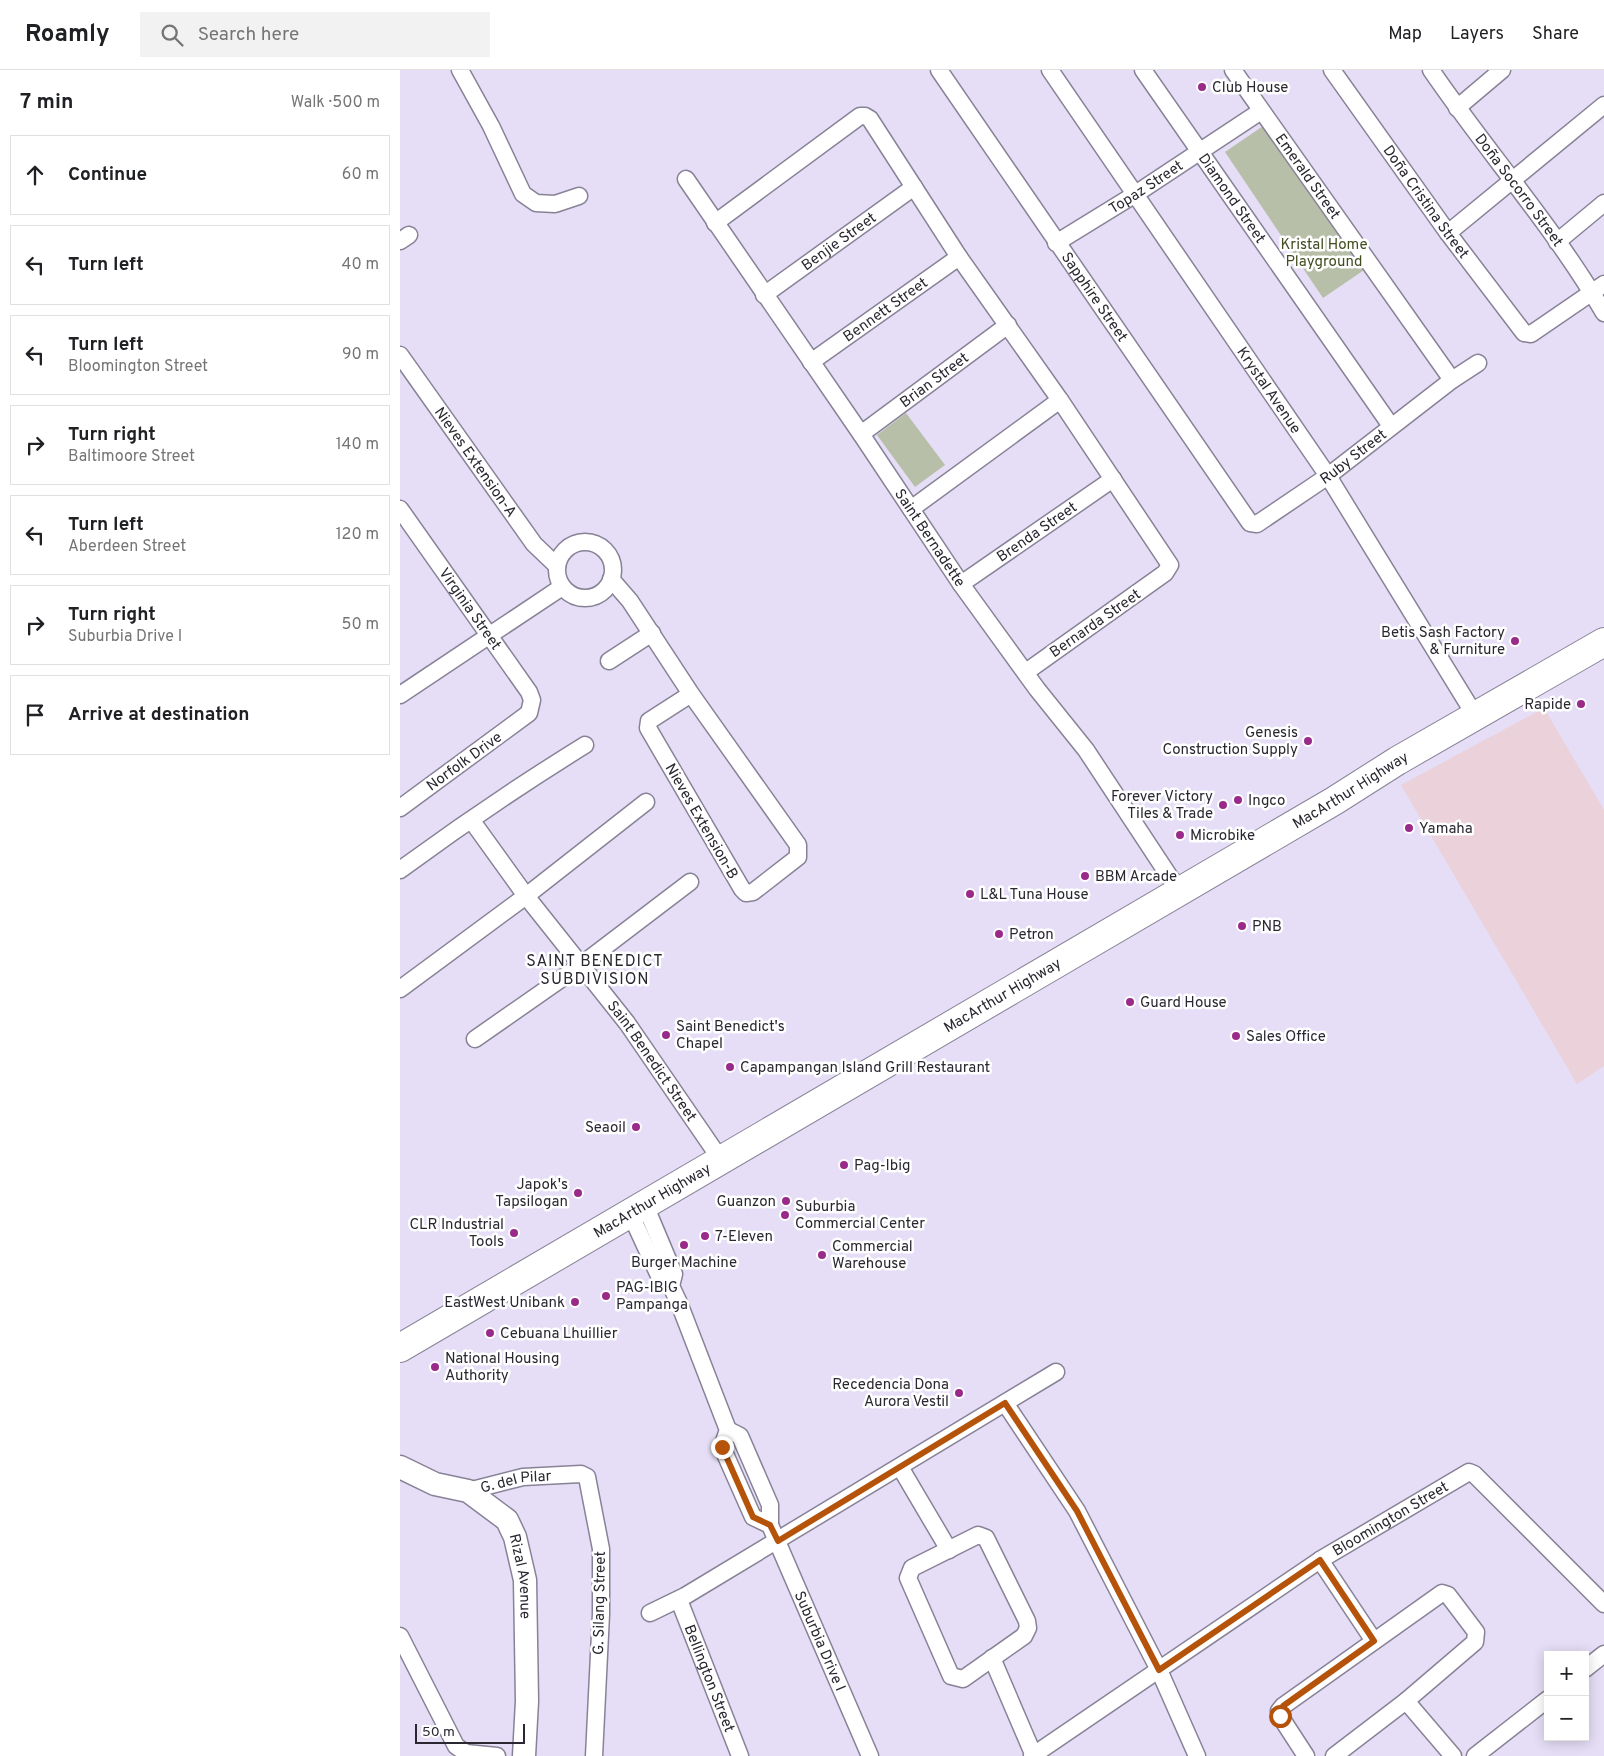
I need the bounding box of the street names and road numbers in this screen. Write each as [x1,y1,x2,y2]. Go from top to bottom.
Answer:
street label: Emerald Street [1270,130,1344,224]
street label: Doña Socorro Street [1470,131,1566,251]
street label: Doña Cristina Street [1378,142,1472,263]
street label: Diamond Street [1193,150,1269,248]
street label: Topaz Street [1106,157,1187,219]
street label: Benjie Street [798,209,881,276]
street label: Sapphire Street [1056,249,1131,346]
street label: Bennett Street [840,274,932,347]
street label: Krystal Avenue [1232,344,1304,438]
street label: Brian Street [897,349,973,413]
street label: Nieves Extension-A [429,404,520,522]
street label: Ruby Street [1317,426,1391,490]
street label: Saint Bernadette [889,486,969,591]
street label: Brenda Street [994,499,1081,567]
street label: Virginia Street [434,565,505,654]
street label: Bernarda Street [1047,586,1145,663]
street label: Norfolk Drive [423,728,506,796]
street label: MacArthur Highway [1290,748,1412,834]
street label: Nieves Extension-B [660,761,742,883]
street label: MacArthur Highway [941,955,1065,1038]
street label: Saint Benedict Street [602,997,700,1126]
street label: MacArthur Highway [591,1160,715,1243]
street label: G. del Pilar [478,1468,552,1498]
street label: Bloomington Street [1330,1478,1452,1561]
street label: Rizal Avenue [504,1532,534,1619]
street label: G. Silang Street [590,1551,611,1655]
street label: Suburbia Drive I [789,1589,849,1695]
street label: Bellington Street [679,1622,738,1735]

